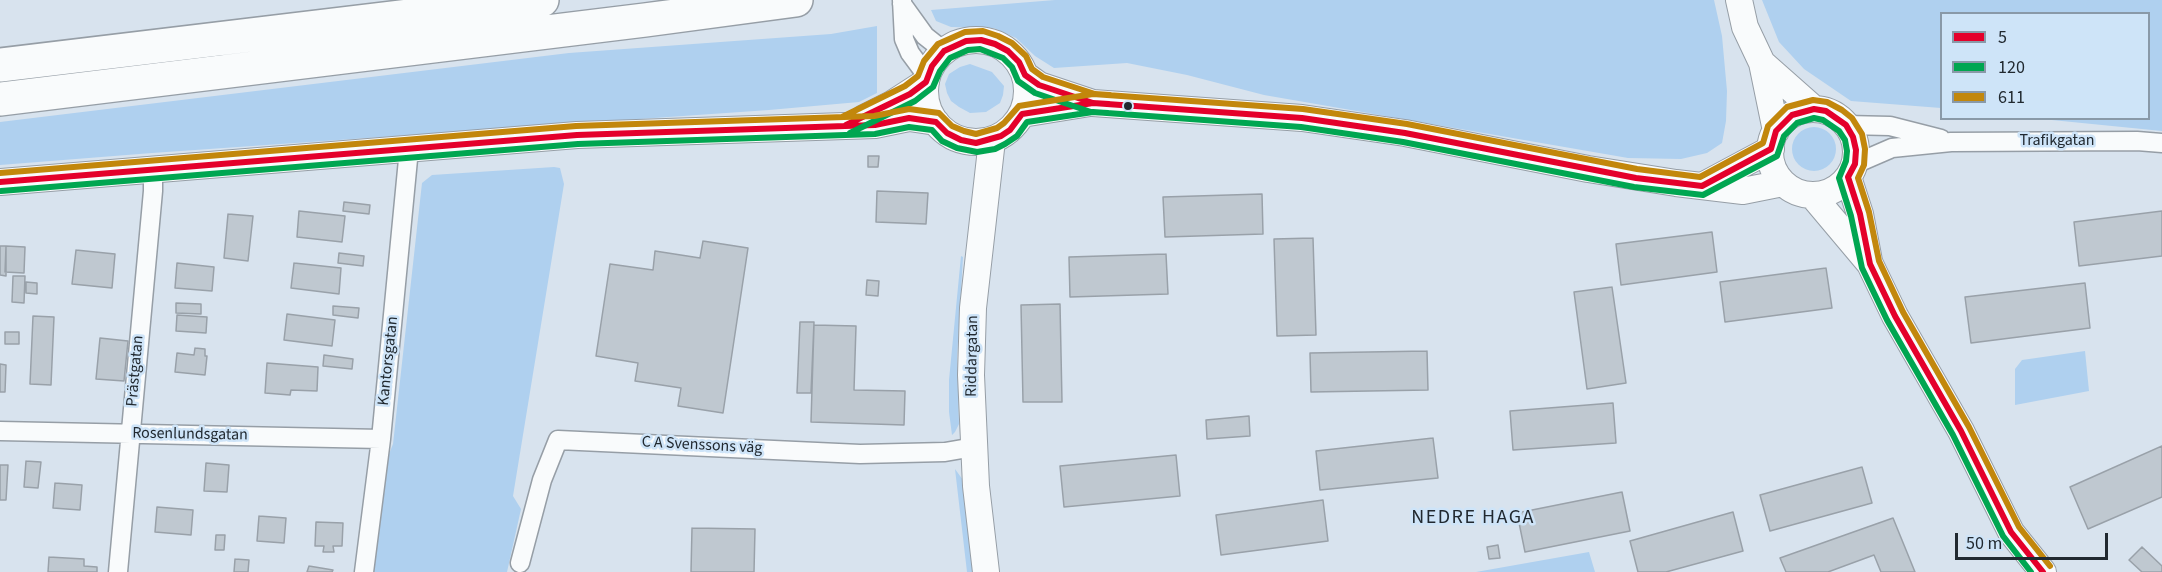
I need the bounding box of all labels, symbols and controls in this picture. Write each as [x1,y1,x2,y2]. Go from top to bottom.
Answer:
legend [1940,12,2150,120]
text: 5 [1998,25,2007,50]
text: 120 [1998,55,2025,80]
text: 611 [1998,85,2025,110]
unlabelled marker [1122,100,1134,112]
street label: Trafikgatan [2020,131,2094,151]
street label: Kantorsgatan [375,315,403,407]
street label: Riddargatan [963,315,983,397]
street label: Prästgatan [123,335,149,407]
street label: Rosenlundsgatan [132,424,248,446]
street label: C A Svenssons väg [641,433,763,459]
district label: NEDRE HAGA [1411,507,1535,531]
scale bar [1958,521,2111,559]
text: 50 m [1966,531,2002,556]

